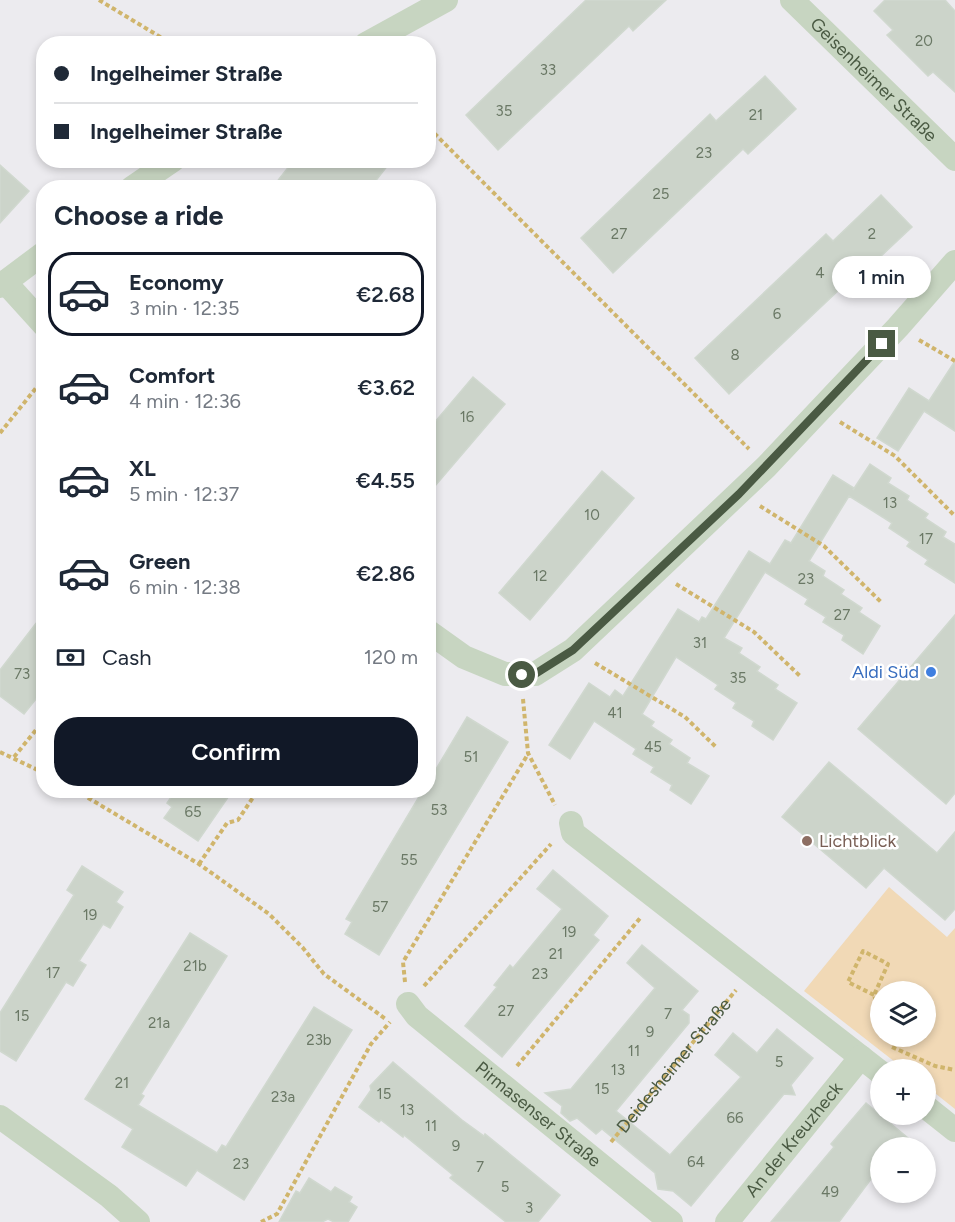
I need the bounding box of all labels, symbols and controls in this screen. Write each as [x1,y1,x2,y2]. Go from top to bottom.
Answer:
street label: Geisenheimer Straße [805,13,942,147]
house number: 20 [915,32,933,50]
text: Ingelheimer Straße [90,60,282,87]
house number: 33 [540,61,556,79]
house number: 35 [496,102,512,120]
house number: 21 [749,106,763,124]
text: Ingelheimer Straße [90,118,282,145]
house number: 23 [696,144,712,162]
house number: 25 [652,185,670,203]
text: Choose a ride [54,199,223,232]
house number: 27 [611,225,627,243]
house number: 2 [868,225,876,243]
callout: 1 min [832,257,932,299]
house number: 4 [815,264,825,282]
text: 1 min [858,265,905,289]
icon: car [57,267,111,321]
text: Economy [129,269,224,296]
text: €2.68 [356,281,415,308]
text: 3 min · 12:35 [129,296,239,320]
house number: 6 [773,305,782,323]
route end [868,330,895,357]
house number: 8 [730,346,740,364]
icon: car [57,360,111,414]
text: Comfort [129,362,215,389]
text: €3.62 [358,374,415,401]
text: 4 min · 12:36 [129,389,241,413]
house number: 16 [460,408,475,426]
icon: car [57,453,111,507]
text: XL [129,455,156,482]
text: €4.55 [356,467,415,494]
text: 5 min · 12:37 [129,482,239,506]
house number: 13 [883,494,897,512]
house number: 10 [584,506,600,524]
house number: 17 [919,530,933,548]
icon: car [57,546,111,600]
text: Green [129,548,191,575]
text: €2.86 [356,560,415,587]
house number: 12 [533,567,547,585]
house number: 23 [798,570,814,588]
text: 6 min · 12:38 [129,575,241,599]
house number: 27 [834,606,850,624]
house number: 31 [693,634,707,652]
icon: cash [54,641,87,674]
text: Cash [102,644,152,671]
text: 120 m [364,645,418,669]
route start [508,661,535,688]
place label: Aldi Süd [852,661,919,683]
house number: 73 [14,665,30,683]
marker: Aldi Süd [924,665,938,679]
house number: 35 [730,669,746,687]
house number: 41 [607,704,623,722]
button: Confirm [54,717,418,786]
house number: 45 [644,738,662,756]
house number: 51 [464,748,478,766]
house number: 53 [431,801,447,819]
house number: 65 [184,803,202,821]
place label: Lichtblick [819,830,897,852]
marker: Lichtblick [800,834,814,848]
house number: 55 [400,851,418,869]
house number: 57 [372,898,388,916]
house number: 19 [83,906,97,924]
house number: 19 [562,923,576,941]
house number: 21 [549,945,563,963]
house number: 21b [183,957,207,975]
house number: 17 [46,964,60,982]
house number: 23 [532,965,548,983]
map controls [870,981,936,1203]
button: layers [870,981,936,1047]
street label: Deidesheimer Straße [612,994,736,1137]
house number: 27 [498,1002,514,1020]
house number: 7 [664,1005,672,1023]
house number: 15 [15,1007,29,1025]
house number: 21a [148,1014,170,1032]
house number: 9 [646,1023,654,1041]
house number: 23b [306,1031,332,1049]
house number: 11 [628,1042,640,1060]
house number: 5 [775,1053,783,1071]
street label: Pirmasenser Straße [471,1057,606,1172]
button: + [870,1059,936,1125]
house number: 13 [611,1061,625,1079]
house number: 21 [115,1074,129,1092]
street label: An der Kreuzheck [741,1078,847,1202]
house number: 15 [595,1080,609,1098]
house number: 15 [377,1085,391,1103]
house number: 23a [271,1088,295,1106]
house number: 13 [400,1101,414,1119]
house number: 66 [727,1109,744,1127]
house number: 11 [425,1117,437,1135]
house number: 9 [452,1137,460,1155]
button: − [870,1137,936,1203]
house number: 64 [687,1153,705,1171]
house number: 23 [233,1155,249,1173]
house number: 7 [476,1158,484,1176]
house number: 5 [501,1178,509,1196]
house number: 49 [821,1183,839,1201]
house number: 3 [525,1199,533,1217]

